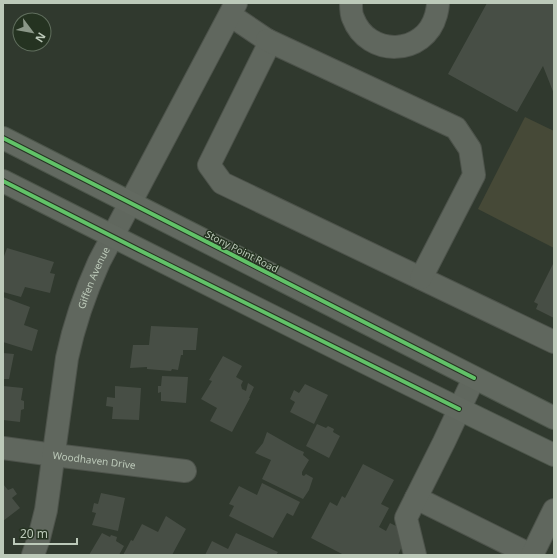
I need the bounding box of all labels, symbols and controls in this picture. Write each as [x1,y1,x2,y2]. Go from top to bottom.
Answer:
north arrow [12,12,52,52]
text: N [32,30,50,45]
street label: Stony Point Road [203,227,281,275]
street label: Giffen Avenue [74,244,113,311]
street label: Woodhaven Drive [52,448,137,472]
scale bar [14,520,77,546]
text: 20 m [20,525,48,542]

